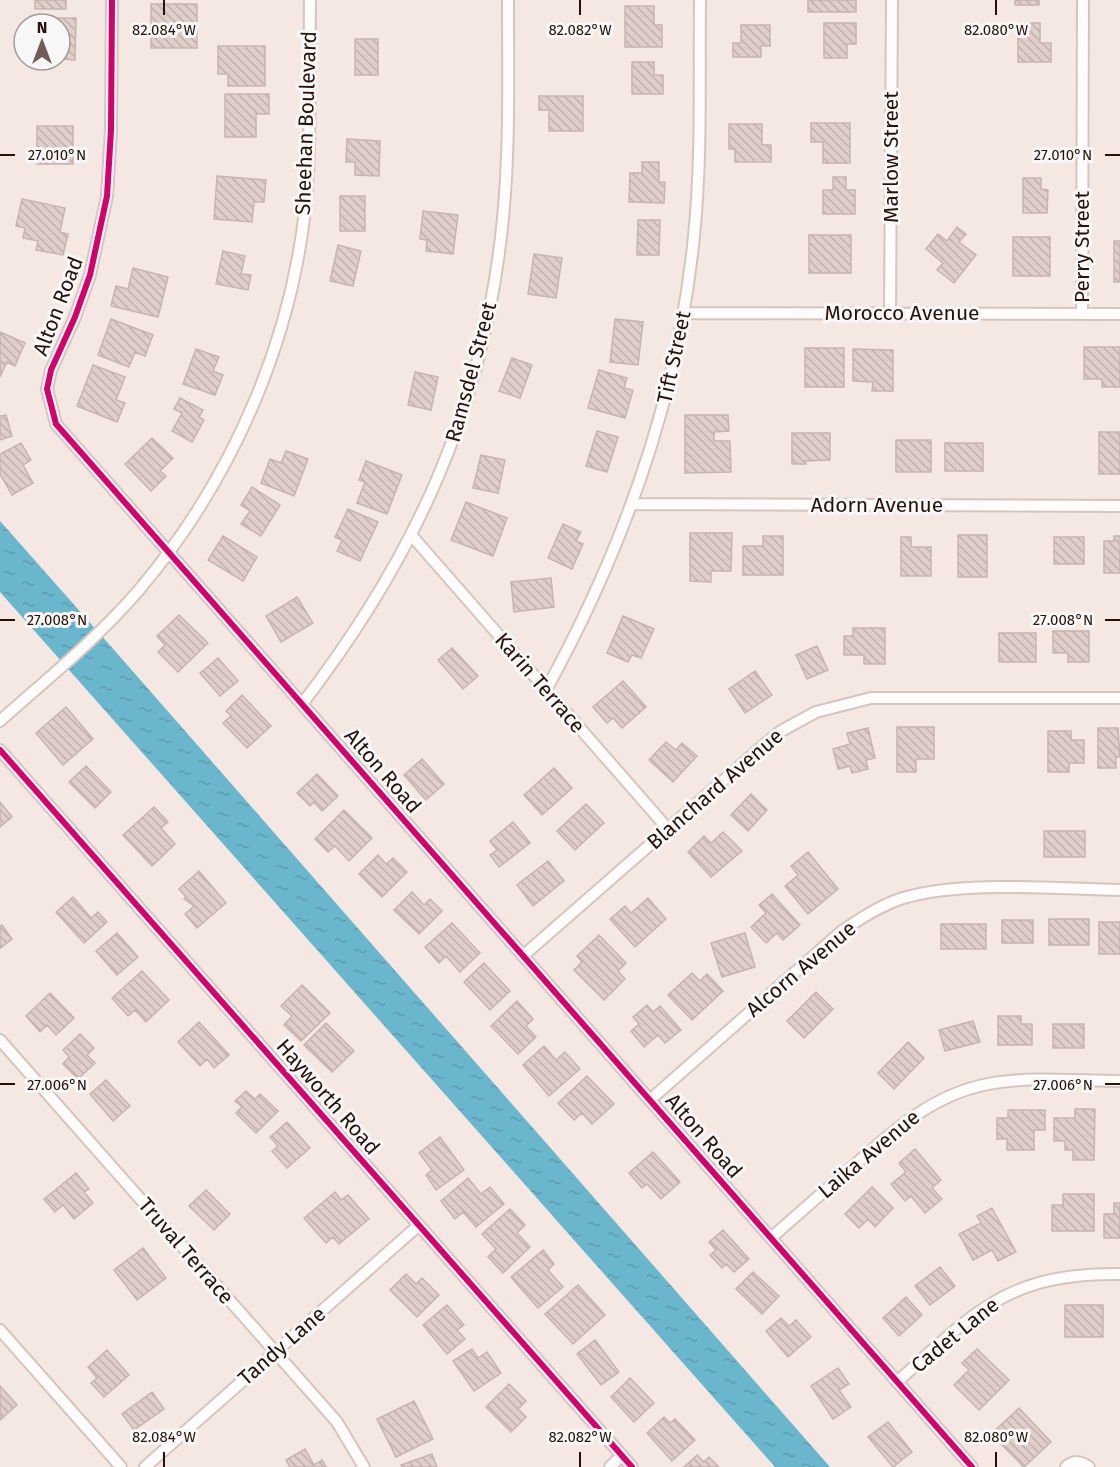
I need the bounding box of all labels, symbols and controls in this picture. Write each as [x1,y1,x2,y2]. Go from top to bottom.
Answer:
north arrow [12,12,72,72]
text: N [37,18,47,37]
text: 82.084°W [132,21,197,39]
text: 82.082°W [548,21,612,39]
text: 82.080°W [964,21,1029,39]
street label: Sheehan Boulevard [290,30,322,216]
street label: Marlow Street [878,91,904,223]
text: 27.010°N [28,146,86,164]
text: 27.010°N [1034,146,1092,164]
street label: Perry Street [1069,191,1095,303]
street label: Alton Road [27,253,89,359]
street label: Ramsdel Street [440,298,502,445]
street label: Morocco Avenue [824,300,980,326]
street label: Tift Street [652,308,697,406]
street label: Adorn Avenue [811,492,943,518]
text: 27.008°N [27,611,87,629]
text: 27.008°N [1033,611,1093,629]
street label: Karin Terrace [489,627,591,739]
street label: Alton Road [339,723,427,819]
street label: Blanchard Avenue [642,723,788,855]
street label: Alcorn Avenue [741,915,861,1023]
street label: Hayworth Road [271,1034,385,1160]
text: 27.006°N [27,1076,87,1094]
text: 27.006°N [1033,1076,1093,1094]
street label: Alton Road [660,1088,748,1184]
street label: Laika Avenue [813,1104,925,1204]
street label: Truval Terrace [133,1192,239,1310]
street label: Cadet Lane [906,1292,1004,1378]
street label: Tandy Lane [233,1301,331,1391]
text: 82.084°W [132,1428,197,1446]
text: 82.082°W [548,1428,612,1446]
text: 82.080°W [964,1428,1029,1446]

